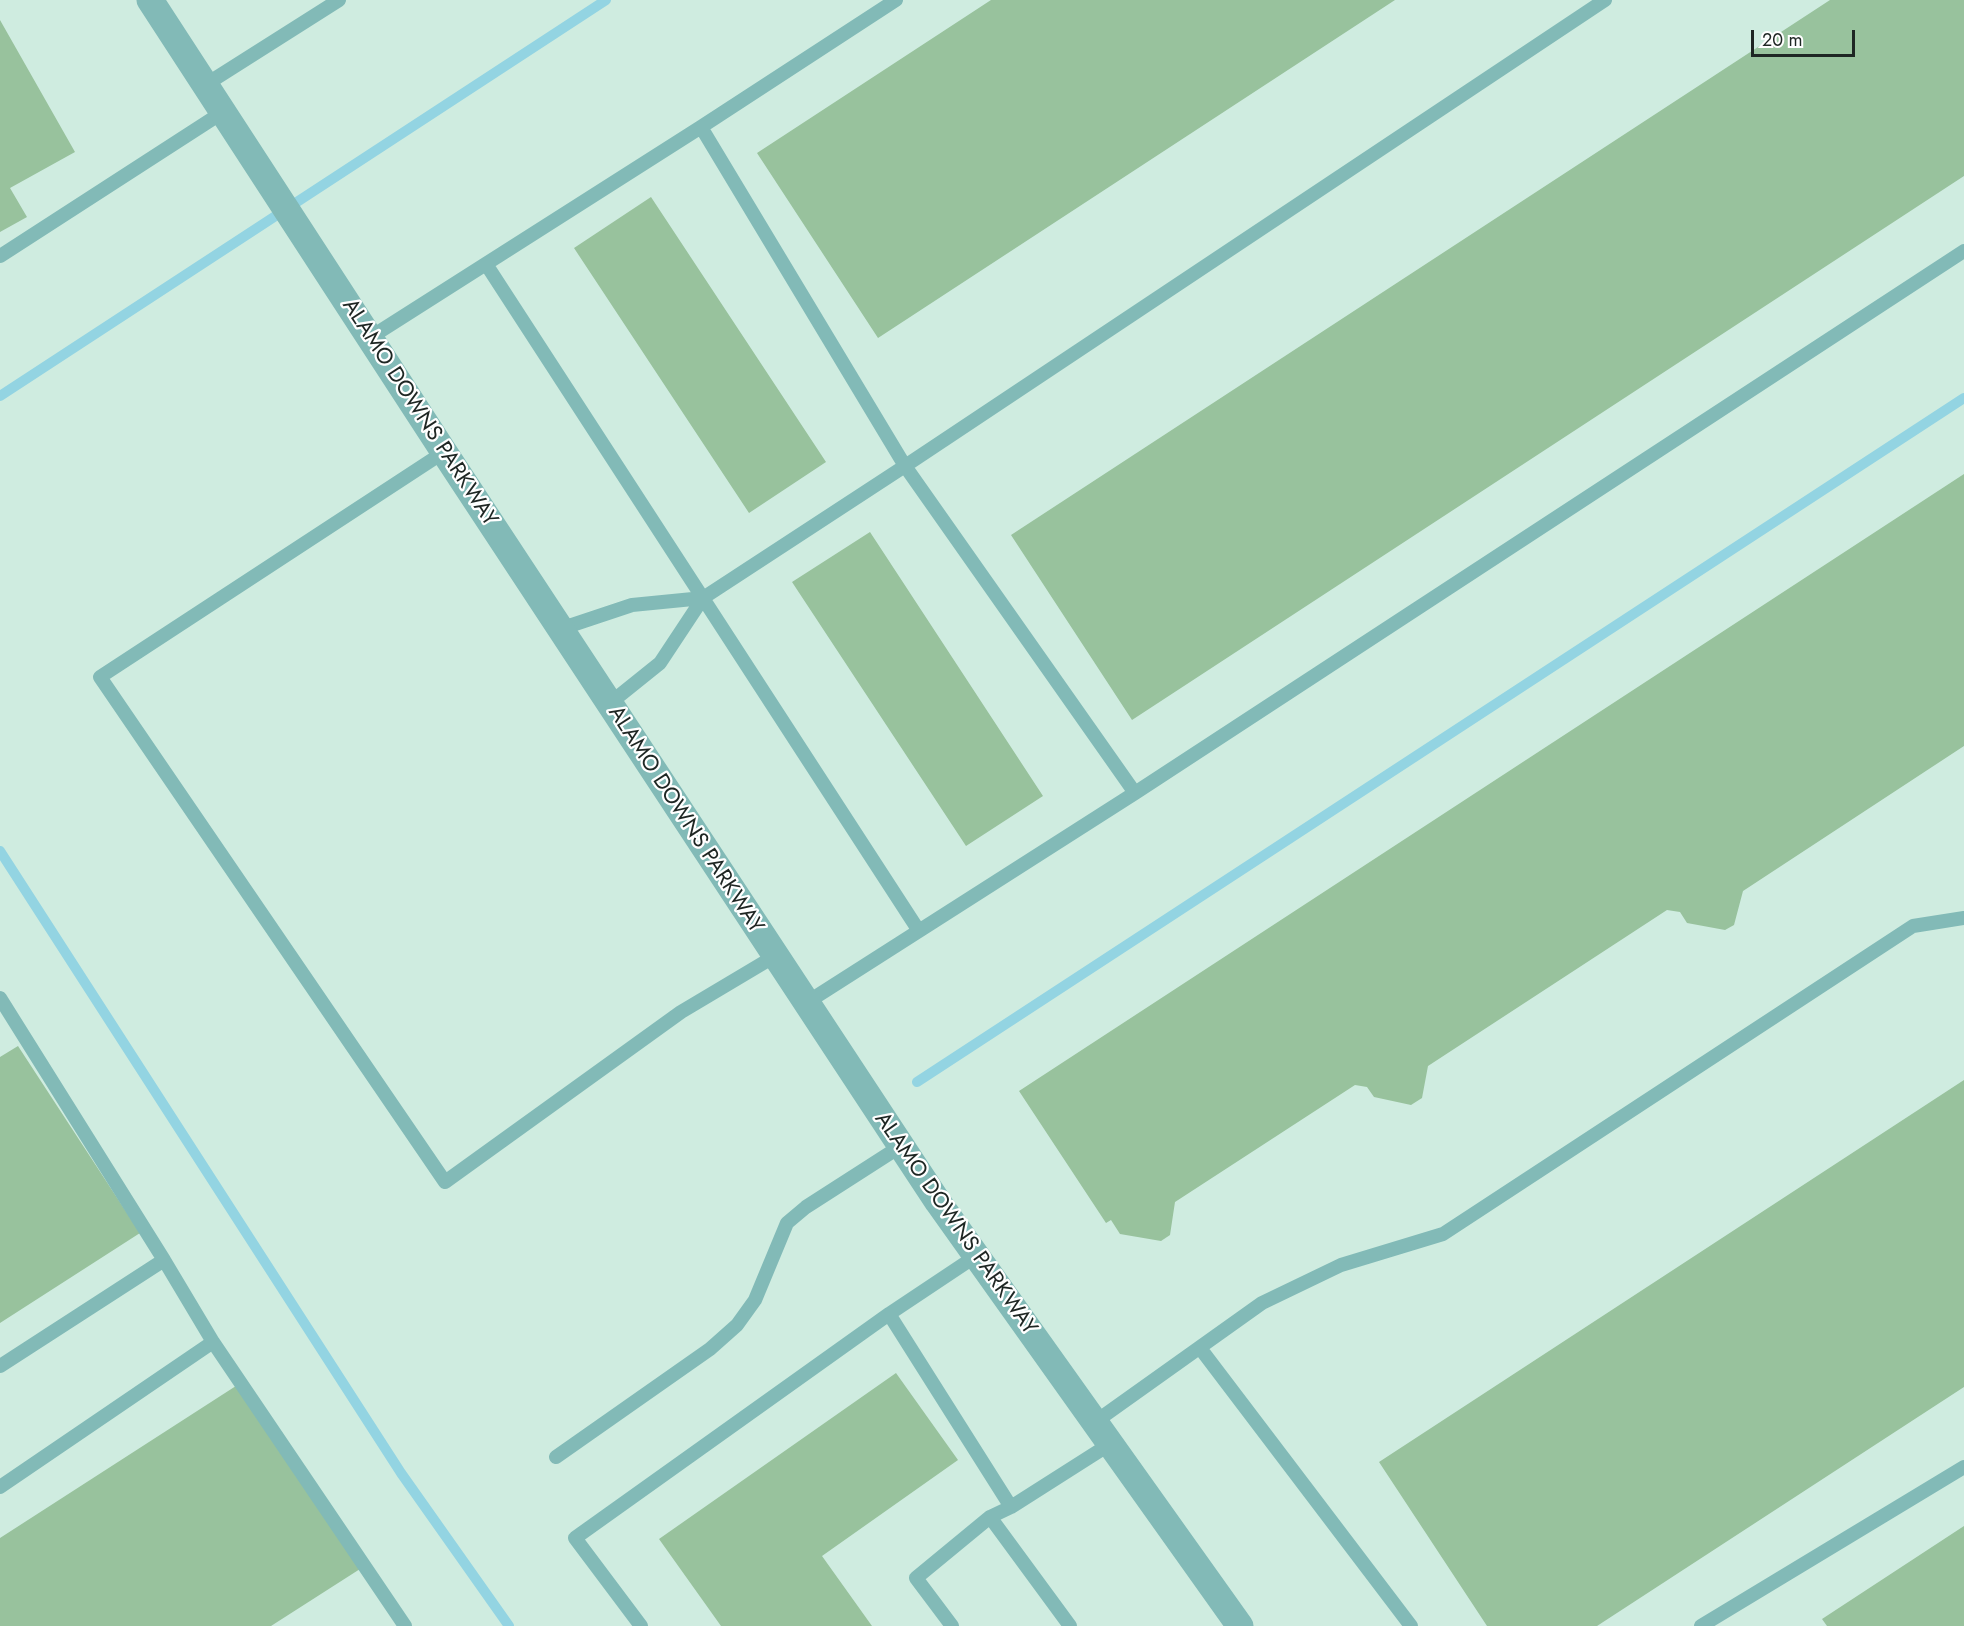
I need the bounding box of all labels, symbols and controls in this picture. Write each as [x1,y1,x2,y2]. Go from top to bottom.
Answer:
scale bar [1754,18,1858,56]
text: 20 m [1762,27,1802,53]
street label: ALAMO DOWNS PARKWAY [336,294,502,532]
street label: ALAMO DOWNS PARKWAY [602,701,768,939]
street label: ALAMO DOWNS PARKWAY [868,1108,1042,1340]

